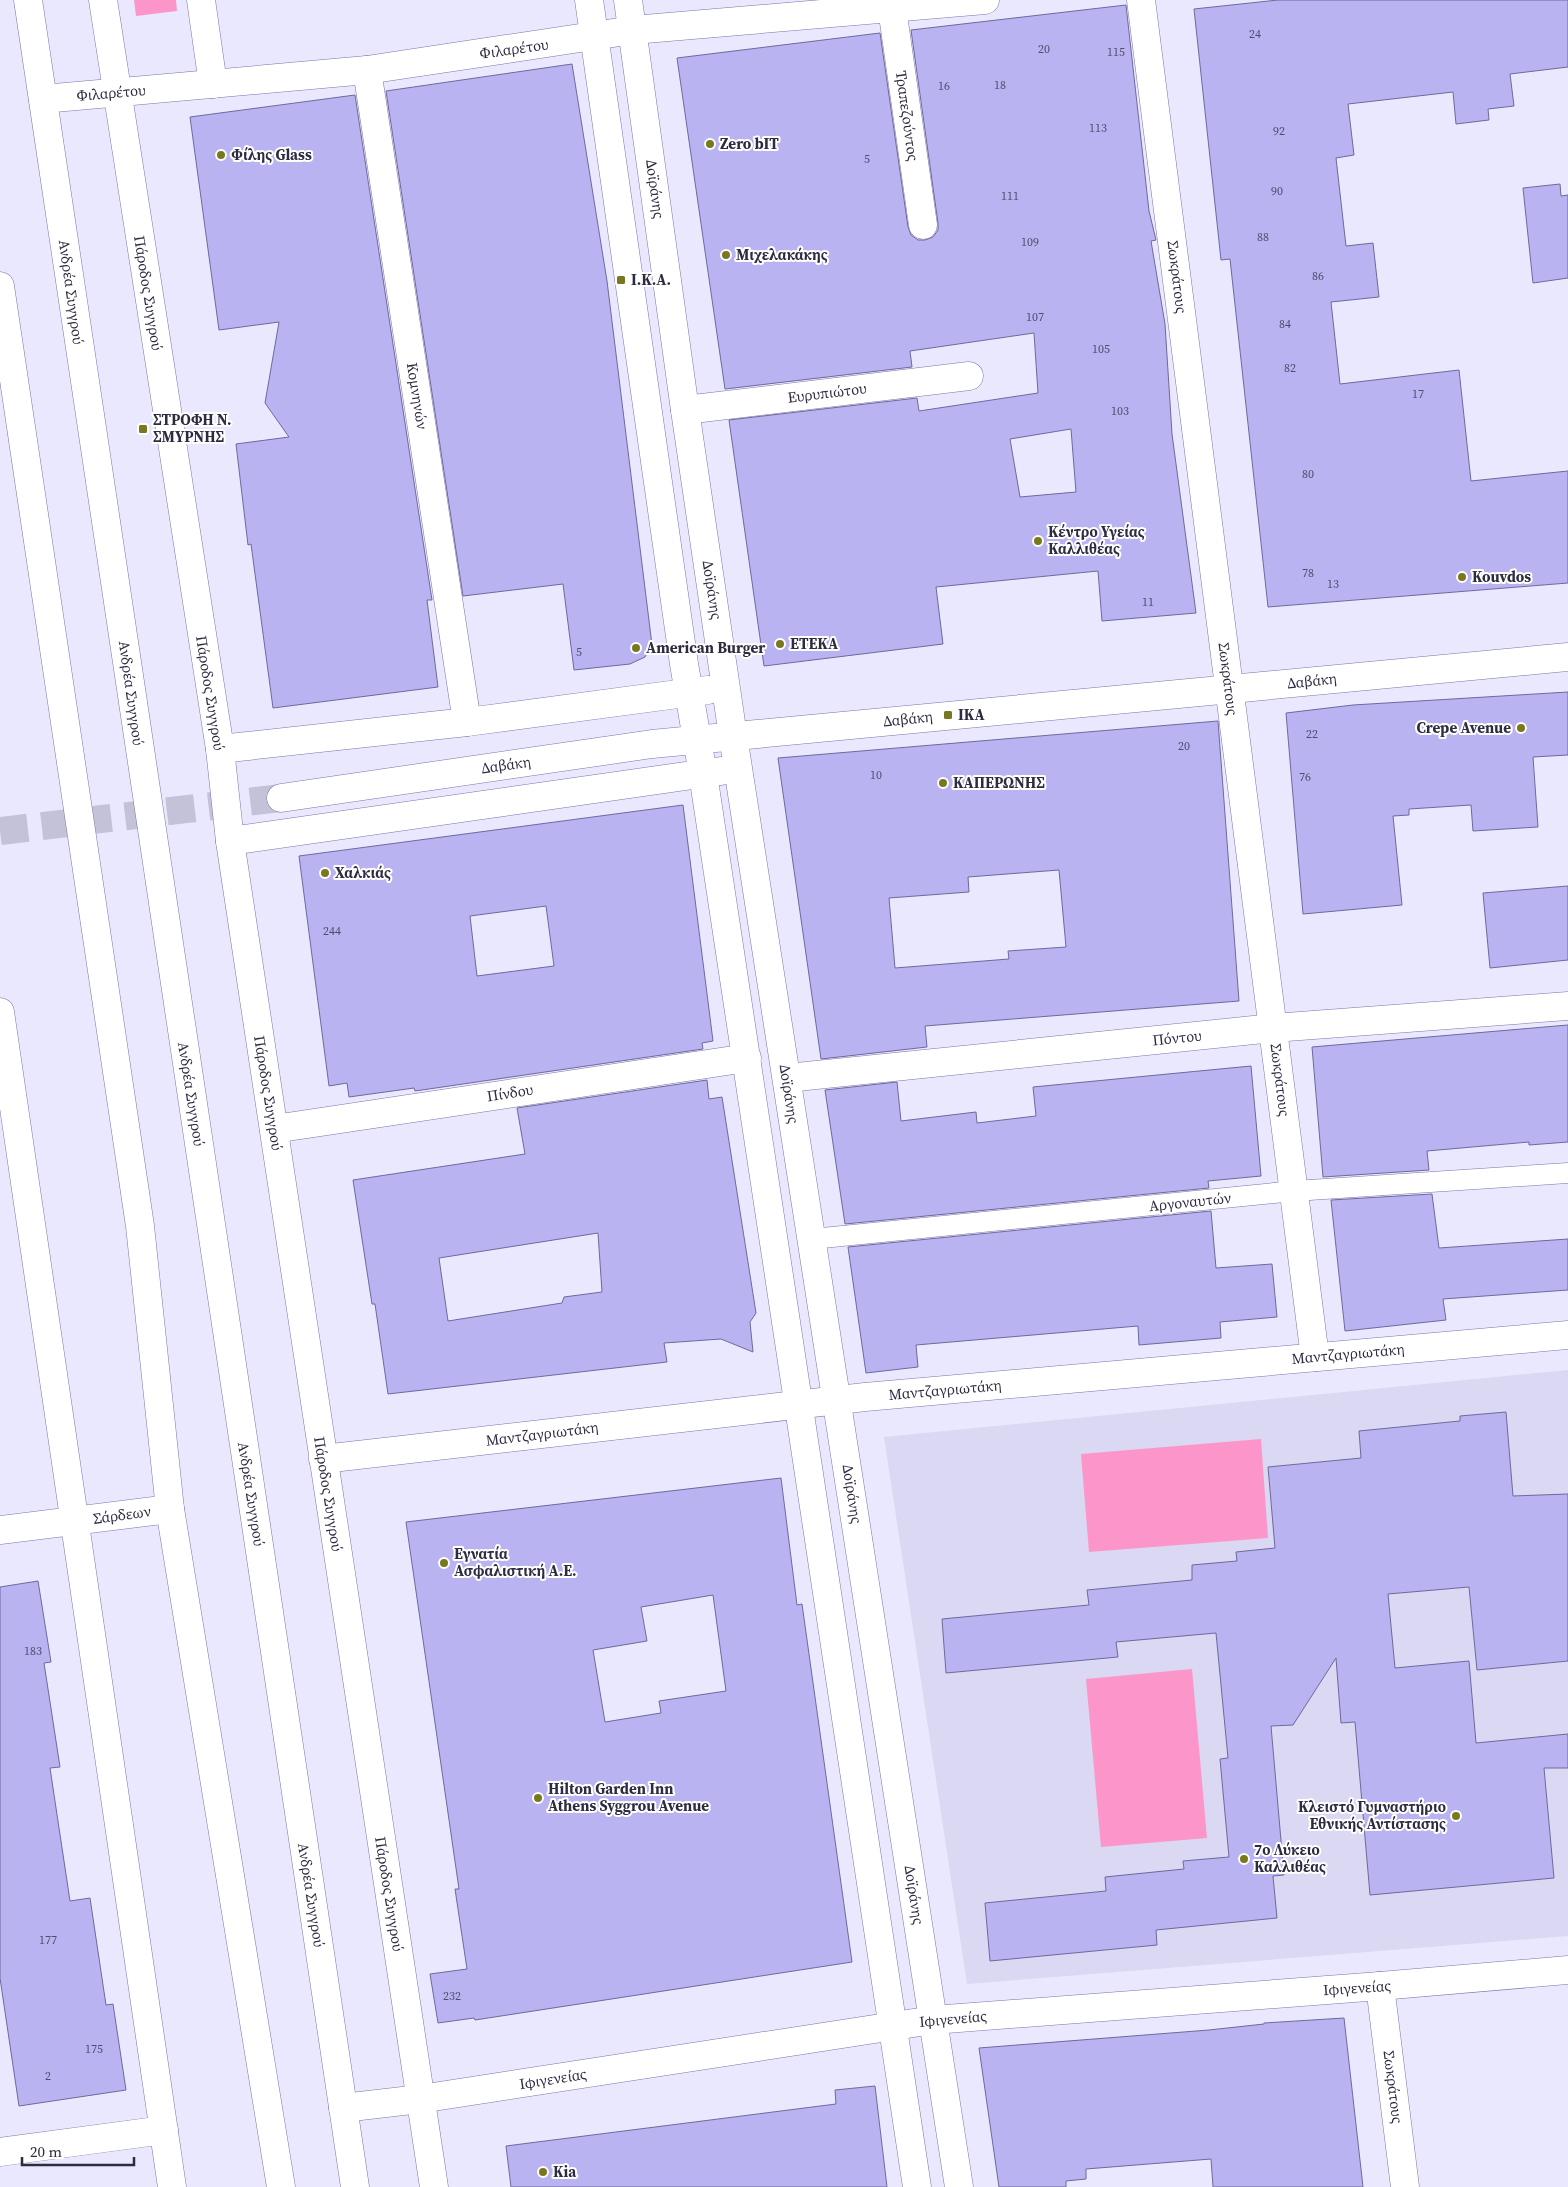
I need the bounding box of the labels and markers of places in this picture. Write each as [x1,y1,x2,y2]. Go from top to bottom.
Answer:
place label: Zero bIT [720,133,779,154]
marker: Zero bIT [704,138,716,150]
place label: Φίλης Glass [231,144,312,165]
marker: Φίλης Glass [215,149,227,161]
place label: Μιχελακάκης [736,244,828,265]
marker: Μιχελακάκης [720,249,732,261]
place label: Ι.Κ.Α. [631,269,671,290]
marker: Ι.Κ.Α. [615,274,627,286]
place label: ΣΤΡΟΦΗ Ν. ΣΜΥΡΝΗΣ [153,409,231,447]
marker: ΣΤΡΟΦΗ Ν. ΣΜΥΡΝΗΣ [137,423,149,435]
place label: Κέντρο Υγείας Καλλιθέας [1048,521,1145,559]
marker: Κέντρο Υγείας Καλλιθέας [1032,535,1044,547]
place label: Kouvdos [1472,566,1531,587]
marker: Kouvdos [1456,571,1468,583]
place label: ΕΤΕΚΑ [790,633,838,654]
place label: American Burger [646,637,765,658]
marker: ΕΤΕΚΑ [774,638,786,650]
marker: American Burger [630,642,642,654]
place label: ΙΚΑ [958,704,985,725]
marker: ΙΚΑ [942,709,954,721]
place label: Crepe Avenue [1416,717,1511,738]
marker: Crepe Avenue [1515,722,1527,734]
place label: ΚΑΠΕΡΩΝΗΣ [953,772,1045,793]
marker: ΚΑΠΕΡΩΝΗΣ [937,777,949,789]
place label: Χαλκιάς [335,862,391,883]
marker: Χαλκιάς [319,867,331,879]
place label: Εγνατία Ασφαλιστική Α.Ε. [454,1543,577,1581]
marker: Εγνατία Ασφαλιστική Α.Ε. [438,1557,450,1569]
place label: Hilton Garden Inn Athens Syggrou Avenue [548,1778,709,1816]
marker: Hilton Garden Inn Athens Syggrou Avenue [532,1792,544,1804]
place label: Κλειστό Γυμναστήριο Εθνικής Αντίστασης [1298,1796,1446,1834]
marker: Κλειστό Γυμναστήριο Εθνικής Αντίστασης [1450,1810,1462,1822]
place label: 7ο Λύκειο Καλλιθέας [1254,1839,1326,1877]
marker: 7ο Λύκειο Καλλιθέας [1238,1853,1250,1865]
place label: Kia [553,2161,577,2182]
marker: Kia [537,2166,549,2178]

